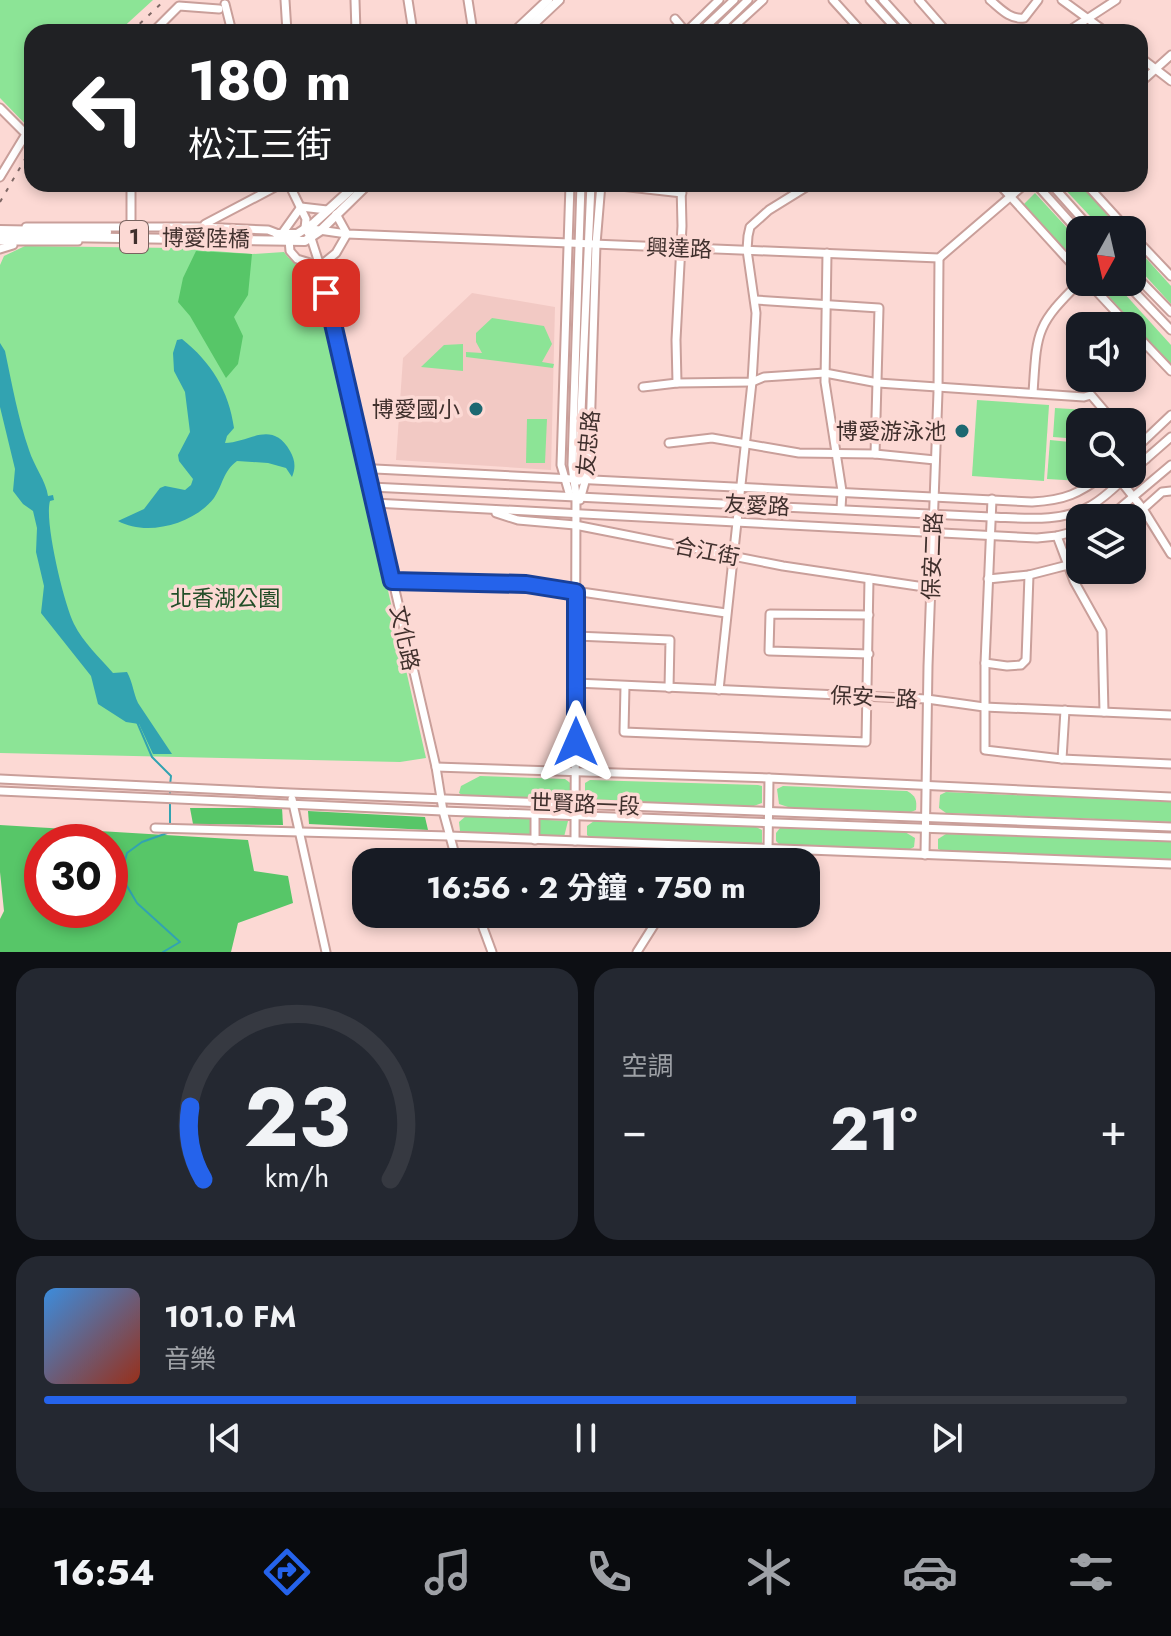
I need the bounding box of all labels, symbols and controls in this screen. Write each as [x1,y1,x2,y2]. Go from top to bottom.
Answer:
text: 180 m [188,40,351,121]
icon: left [56,56,160,160]
text: 松江三街 [188,118,332,170]
north arrow [1066,216,1146,296]
map controls [1066,216,1146,584]
road number: 1 [120,221,148,253]
street label: 博愛陸橋 [162,221,250,255]
street label: 興達路 [645,231,713,265]
pin [292,259,360,327]
icon: arrive [304,271,348,315]
button: sound [1066,312,1146,392]
place label: 博愛國小 [372,393,460,425]
marker: 博愛國小 [467,400,485,418]
button: search [1066,408,1146,488]
street label: 友忠路 [569,409,607,477]
place label: 博愛游泳池 [836,415,946,447]
marker: 博愛游泳池 [953,422,971,440]
street label: 友愛路 [723,487,791,523]
button: layers [1066,504,1146,584]
street label: 保安二路 [914,511,950,601]
street label: 合江街 [672,529,742,573]
park label: 北香湖公園 [170,582,280,614]
street label: 文化路 [382,602,428,674]
street label: 保安一路 [829,679,919,715]
position arrow [534,700,618,784]
street label: 世賢路一段 [529,786,641,822]
speed limit sign: 30 [24,824,128,928]
text: 16:56 · 2 分鐘 · 750 m [426,866,746,909]
text: 空調 [622,1047,674,1085]
text: 23 [244,1057,350,1177]
text: 21° [830,1086,918,1173]
text: − [622,1098,647,1162]
text: + [1100,1098,1127,1162]
text: km/h [264,1156,329,1198]
text: 101.0 FM [164,1295,296,1338]
text: 音樂 [164,1340,216,1378]
icon: previous [203,1416,247,1460]
icon: pause [564,1416,608,1460]
icon: next [925,1416,969,1460]
icon: directions [259,1544,315,1600]
icon: music [420,1544,476,1600]
icon: phone [581,1544,637,1600]
icon: climate [741,1544,797,1600]
icon: car [902,1544,958,1600]
icon: filters [1063,1544,1119,1600]
text: 16:54 [52,1546,155,1598]

